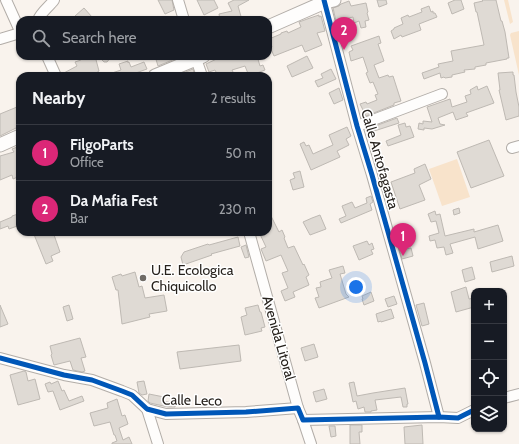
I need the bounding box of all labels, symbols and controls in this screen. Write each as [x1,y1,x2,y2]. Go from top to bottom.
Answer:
search box [16,16,272,60]
pin: 2 [331,17,357,50]
icon: search [30,27,52,49]
text: Search here [62,29,137,47]
text: Nearby [32,88,85,108]
text: 2 results [211,90,256,106]
street label: Calle Antofagasta [357,107,403,211]
text: FilgoParts [70,136,134,154]
text: 1 [43,145,47,161]
text: 50 m [226,145,256,161]
text: Office [70,154,104,170]
text: Da Mafia Fest [70,192,158,210]
text: 2 [42,201,48,217]
text: 230 m [219,201,256,217]
text: Bar [70,210,88,226]
pin: 1 [390,223,416,256]
place label: U.E. Ecologica Chiquicollo [151,261,234,295]
marker: U.E. Ecologica Chiquicollo [138,273,148,283]
your location [346,277,366,297]
map controls [471,288,507,432]
button: + [471,288,507,324]
street label: Avenida Litoral [258,294,300,383]
button: − [471,324,507,360]
button: locate [471,360,507,396]
street label: Calle Leco [162,390,223,410]
button: layers [471,396,507,432]

